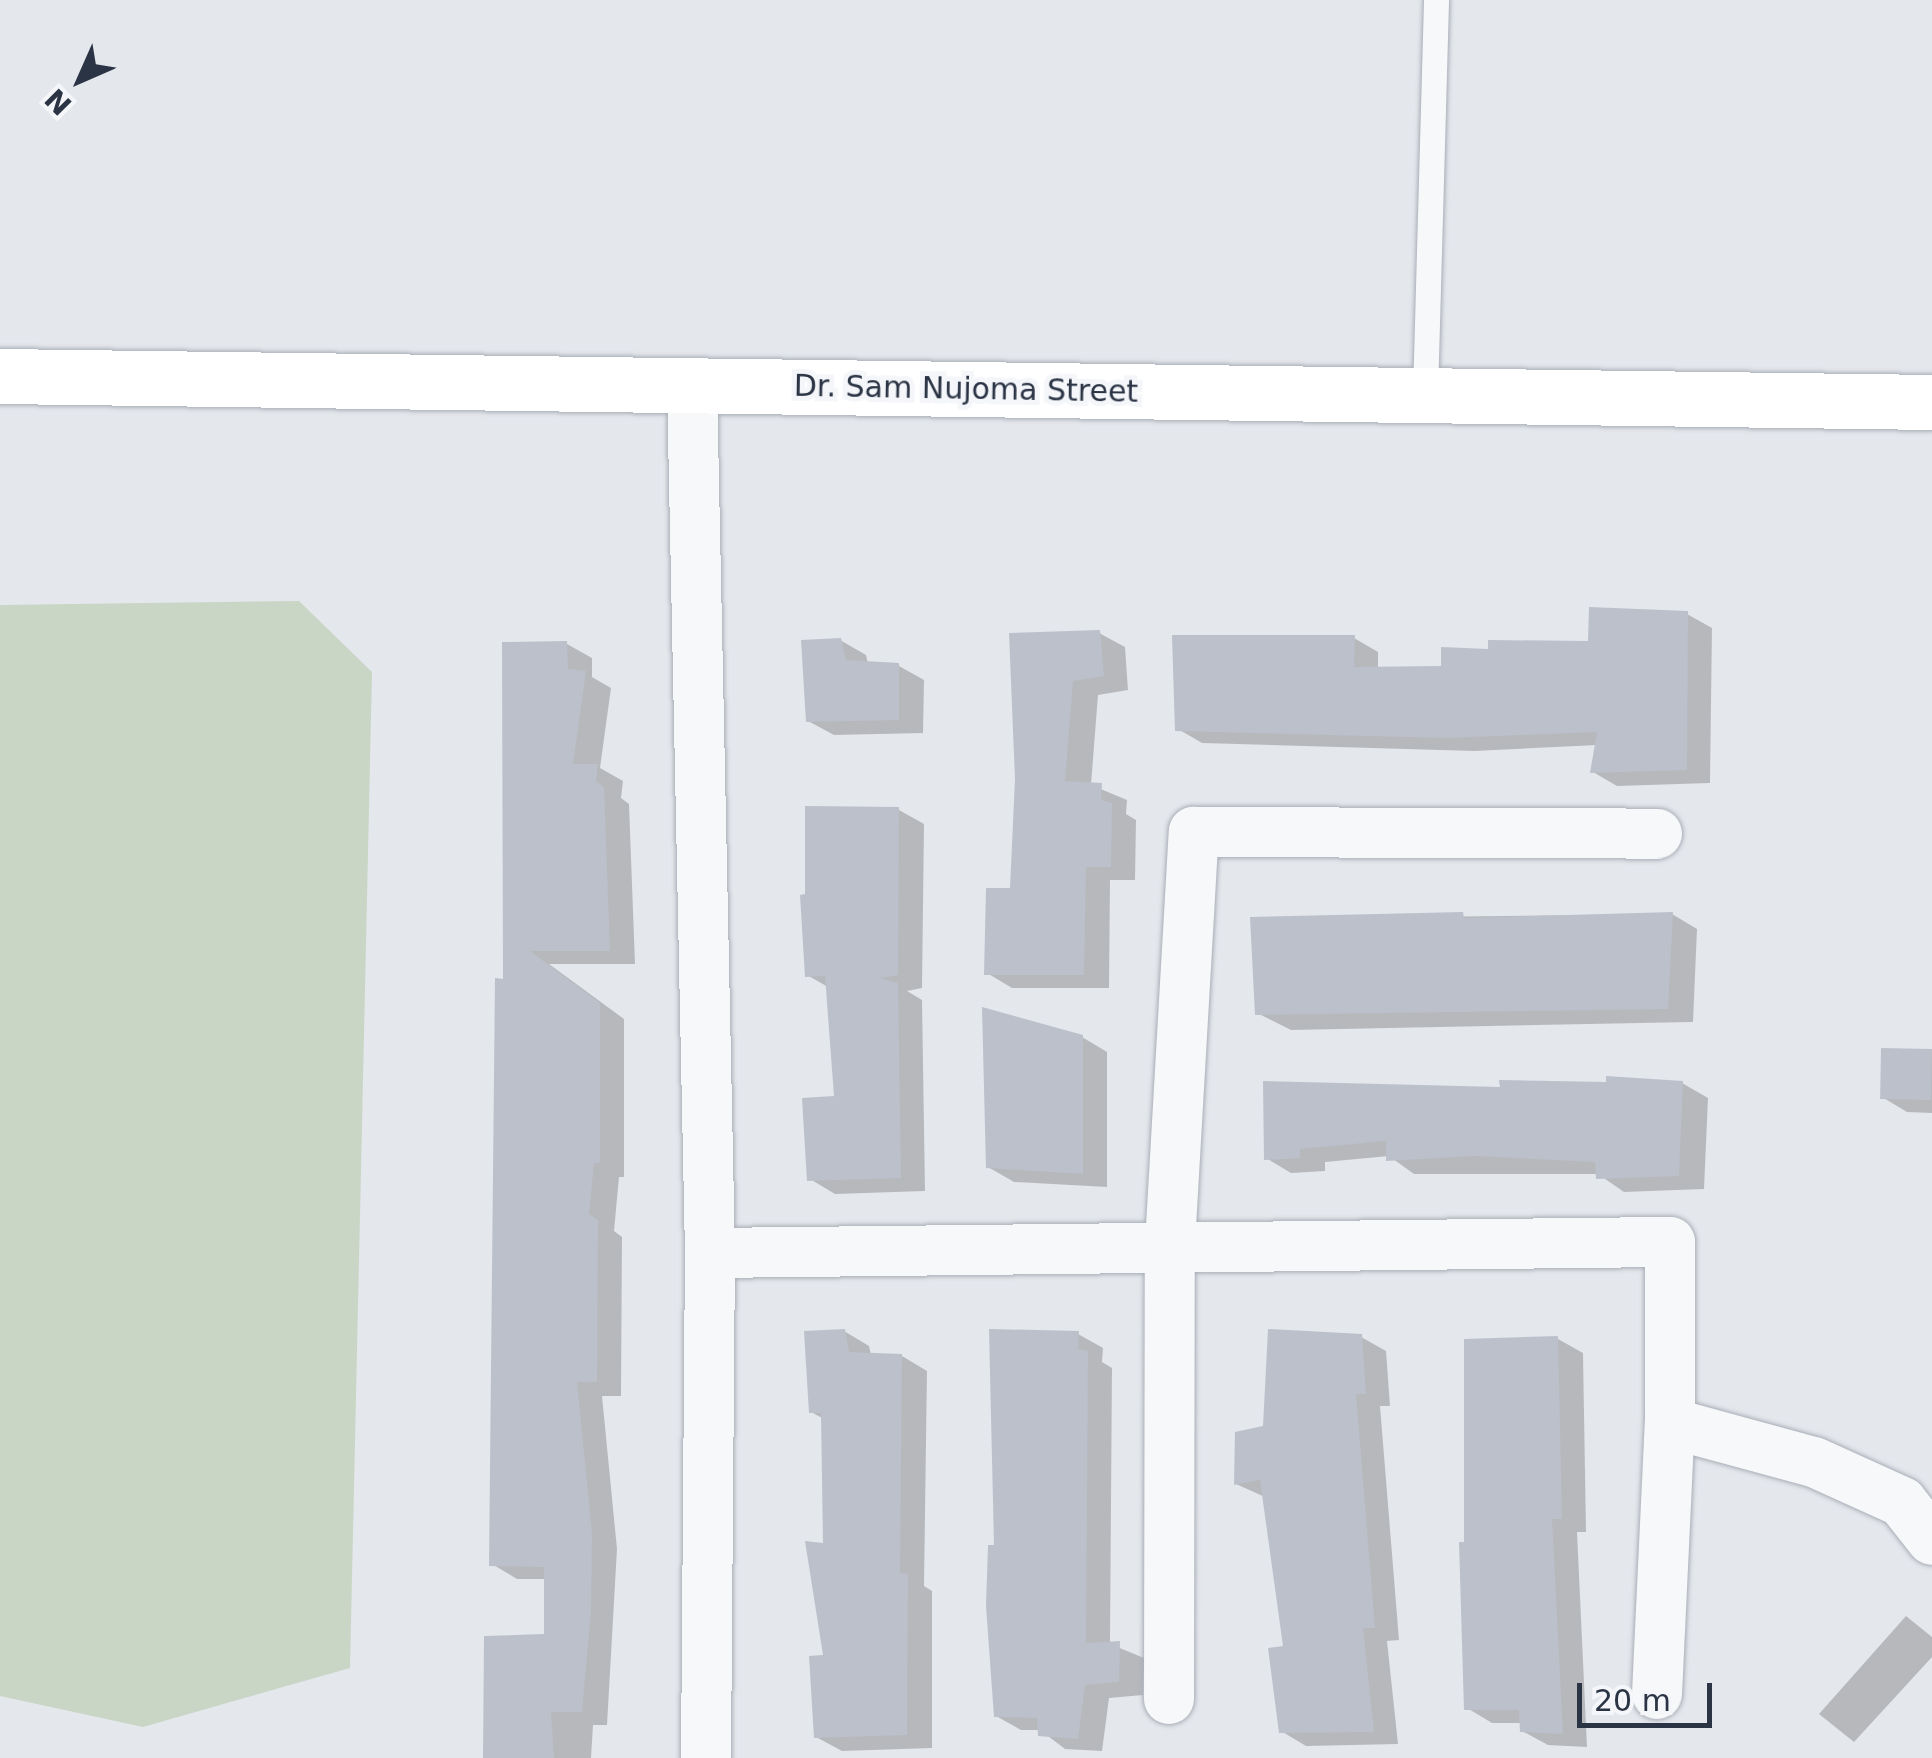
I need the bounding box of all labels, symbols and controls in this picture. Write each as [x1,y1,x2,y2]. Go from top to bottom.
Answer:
north arrow [30,30,130,130]
text: N [38,82,78,122]
street label: Dr. Sam Nujoma Street [794,368,1138,410]
scale bar [1582,1663,1717,1725]
text: 20 m [1594,1683,1671,1718]

